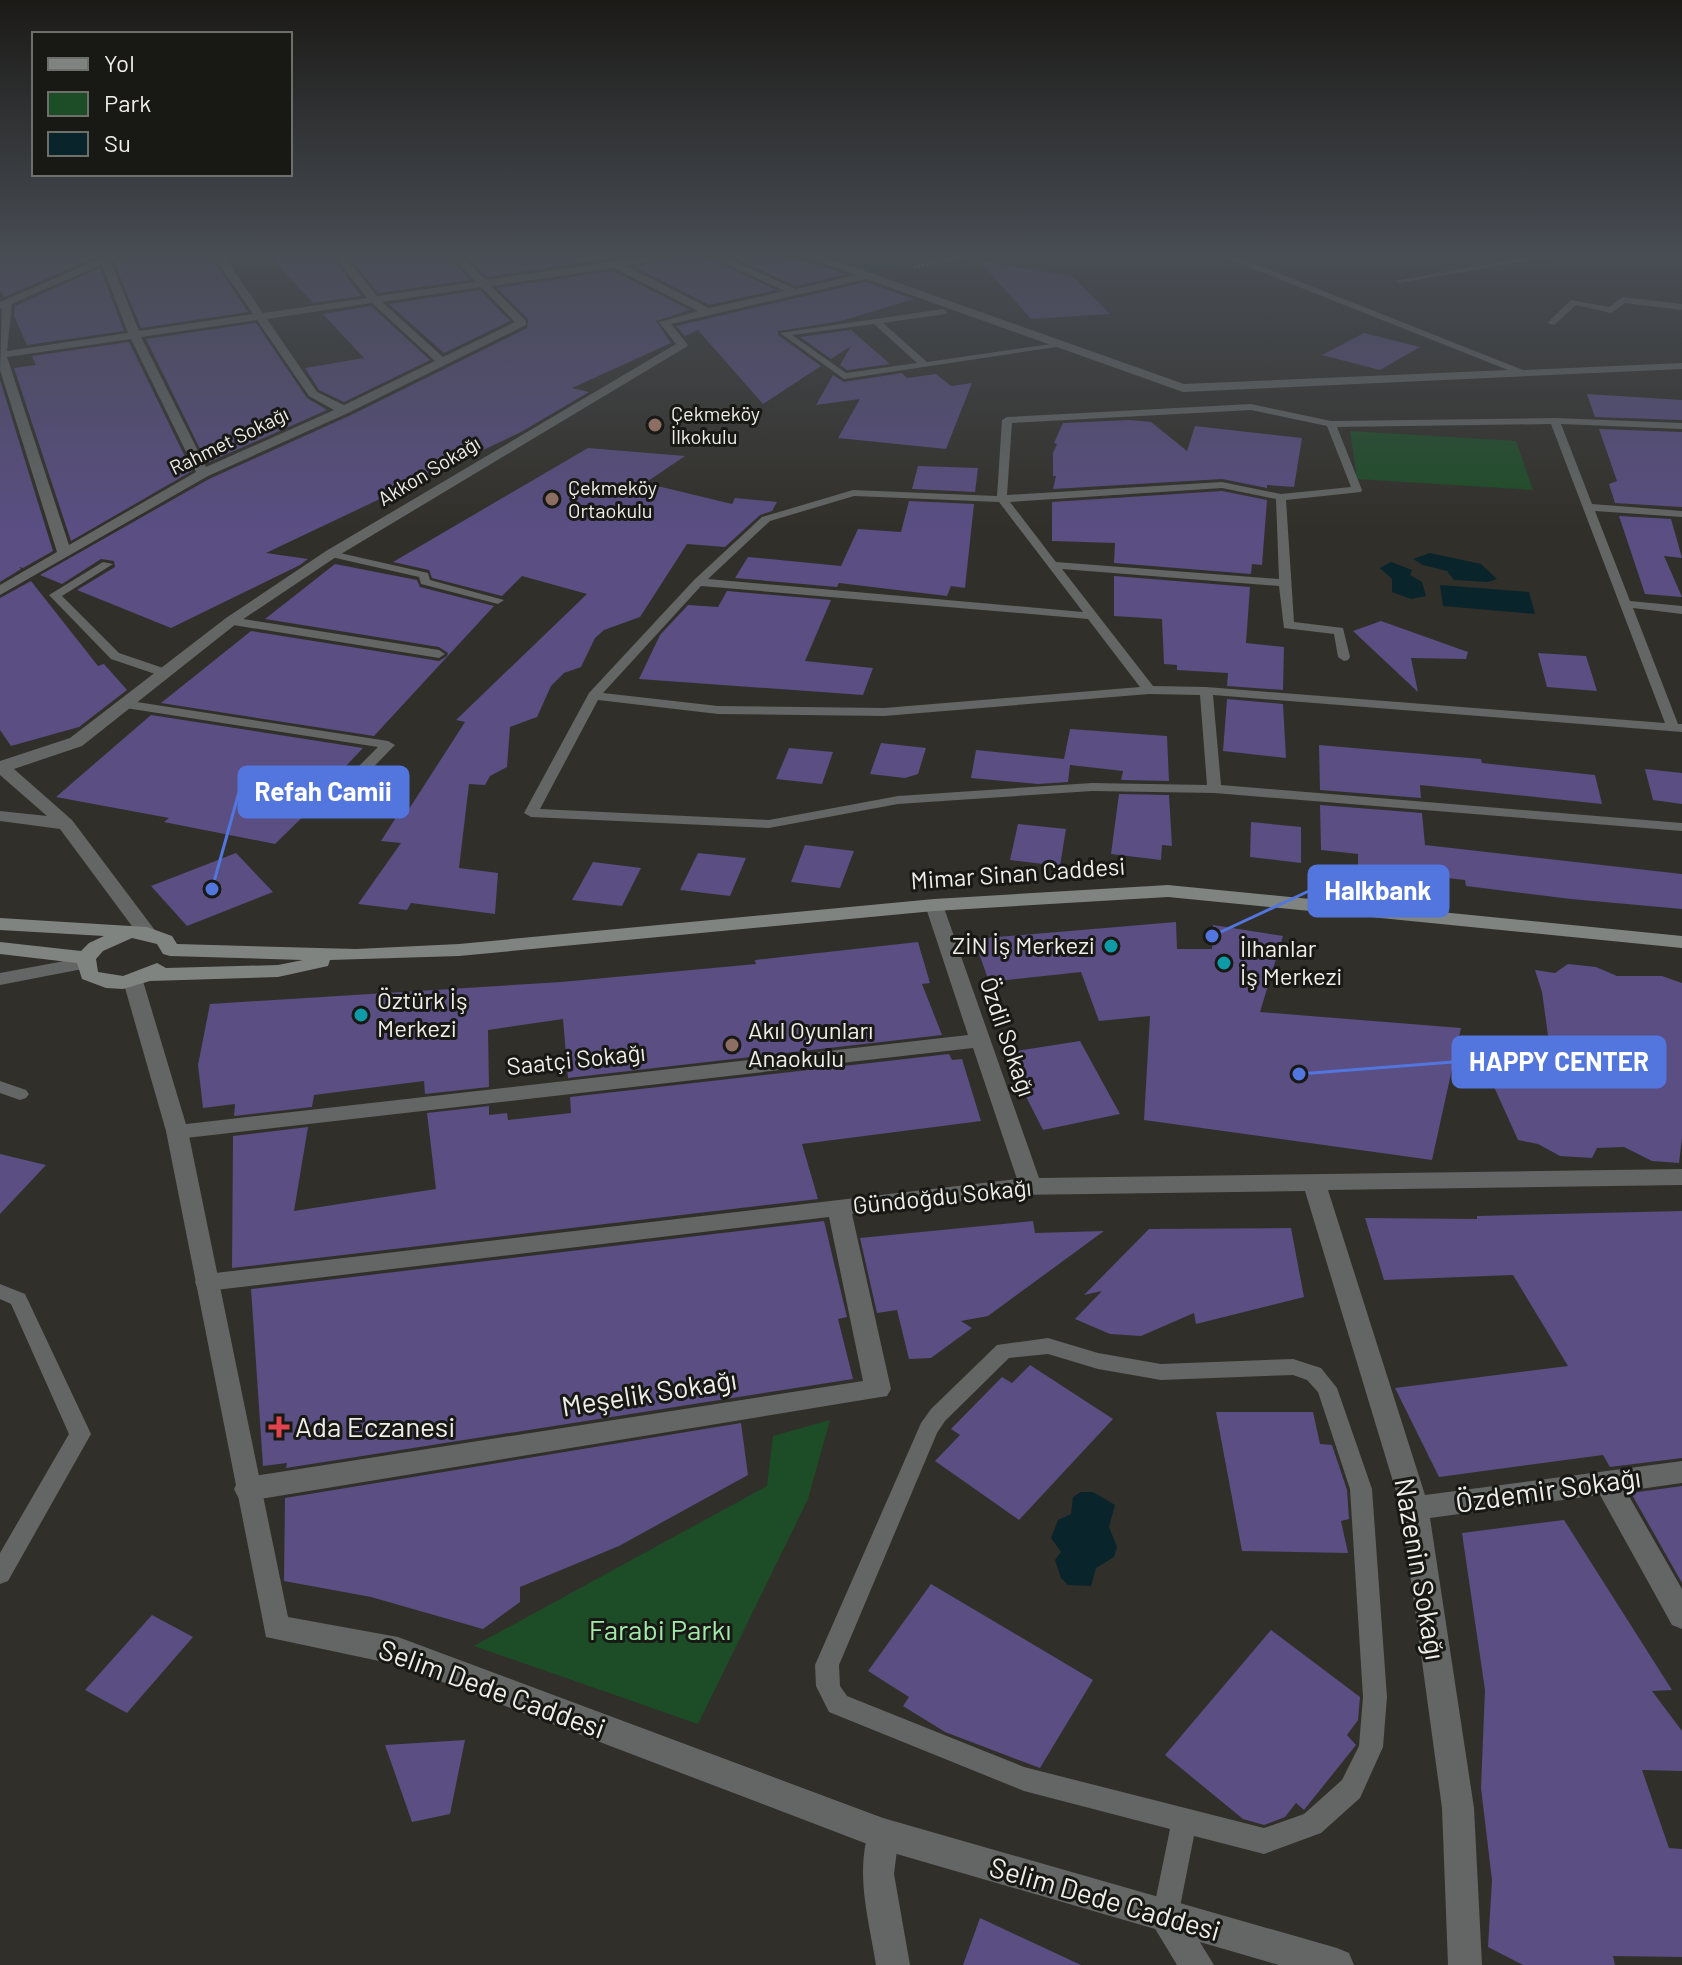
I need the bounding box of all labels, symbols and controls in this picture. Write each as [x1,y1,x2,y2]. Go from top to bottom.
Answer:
legend [32,32,292,176]
text: Yol [104,48,135,77]
text: Park [104,88,151,117]
text: Su [104,128,131,157]
street label: Rahmet Sokağı [165,401,292,479]
place label: Çekmeköy İlkokulu [671,401,760,448]
marker: Çekmeköy İlkokulu [646,416,664,434]
street label: Akkon Sokağı [373,430,484,510]
place label: Çekmeköy Ortaokulu [568,475,657,522]
marker: Çekmeköy Ortaokulu [543,490,561,508]
callout: Refah Camii [239,767,408,817]
text: Refah Camii [254,775,392,806]
street label: Mimar Sinan Caddesi [910,851,1126,894]
callout: Halkbank [1309,866,1448,916]
text: Halkbank [1325,874,1432,905]
place label: ZİN İş Merkezi [952,930,1095,959]
place label: İlhanlar İş Merkezi [1240,933,1342,990]
marker: ZİN İş Merkezi [1102,937,1120,955]
marker: İlhanlar İş Merkezi [1215,954,1233,972]
street label: Özdil Sokağı [974,973,1042,1100]
place label: Öztürk İş Merkezi [377,985,468,1042]
marker: Öztürk İş Merkezi [352,1006,370,1024]
place label: Akıl Oyunları Anaokulu [748,1015,873,1072]
marker: Akıl Oyunları Anaokulu [723,1036,741,1054]
street label: Saatçi Sokağı [505,1037,647,1080]
callout: HAPPY CENTER [1453,1037,1665,1087]
text: HAPPY CENTER [1469,1045,1649,1076]
street label: Gündoğdu Sokağı [851,1172,1033,1219]
street label: Meşelik Sokağı [559,1361,739,1423]
place label: Ada Eczanesi [295,1409,455,1443]
marker: Ada Eczanesi [270,1418,288,1436]
street label: Özdemir Sokağı [1453,1459,1643,1519]
street label: Nazenin Sokağı [1388,1475,1454,1662]
park label: Farabi Parkı [589,1612,731,1646]
street label: Selim Dede Caddesi [374,1631,610,1745]
street label: Selim Dede Caddesi [986,1849,1225,1947]

